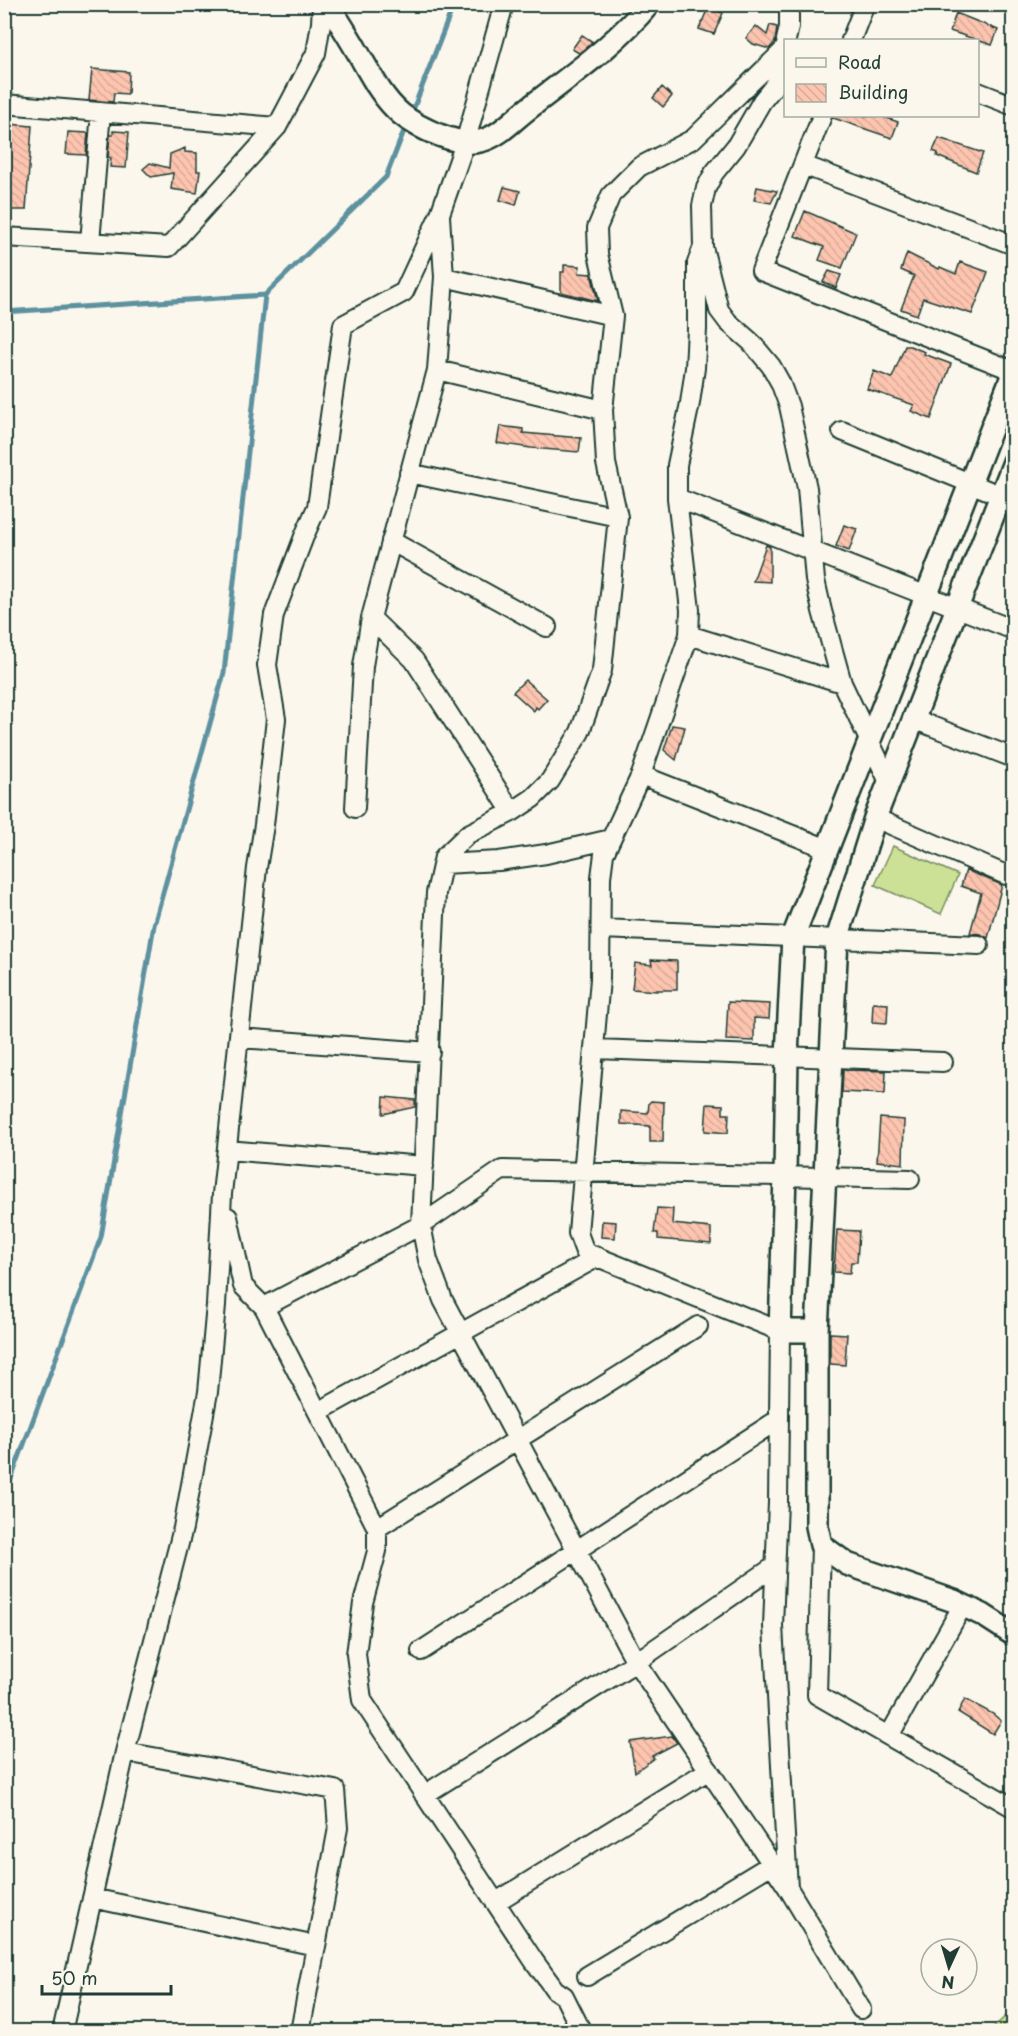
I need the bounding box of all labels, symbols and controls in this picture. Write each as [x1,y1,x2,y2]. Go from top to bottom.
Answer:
legend [784,39,979,117]
text: Road [838,48,882,75]
text: Building [838,78,908,105]
north arrow [919,1937,979,1997]
scale bar [42,1958,171,1996]
text: 50 m [51,1964,98,1991]
text: N [941,1971,955,1995]

